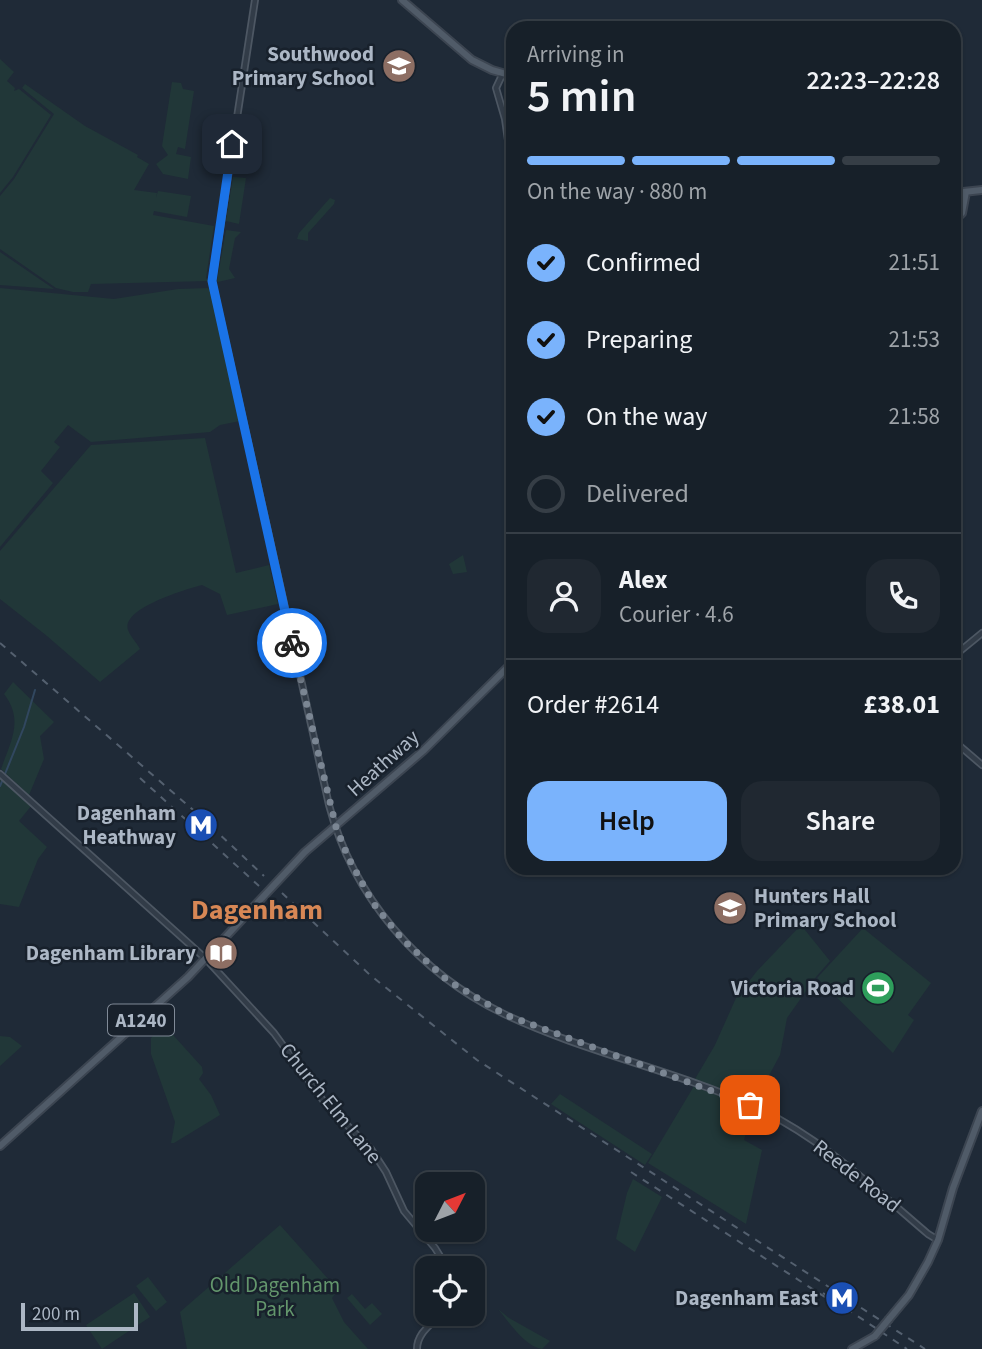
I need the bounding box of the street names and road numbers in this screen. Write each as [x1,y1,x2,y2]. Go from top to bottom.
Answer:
street label: Heathway [340,722,426,804]
road number: A1240 [108,1004,174,1036]
street label: Church Elm Lane [273,1036,389,1170]
street label: Reede Road [807,1132,907,1220]

